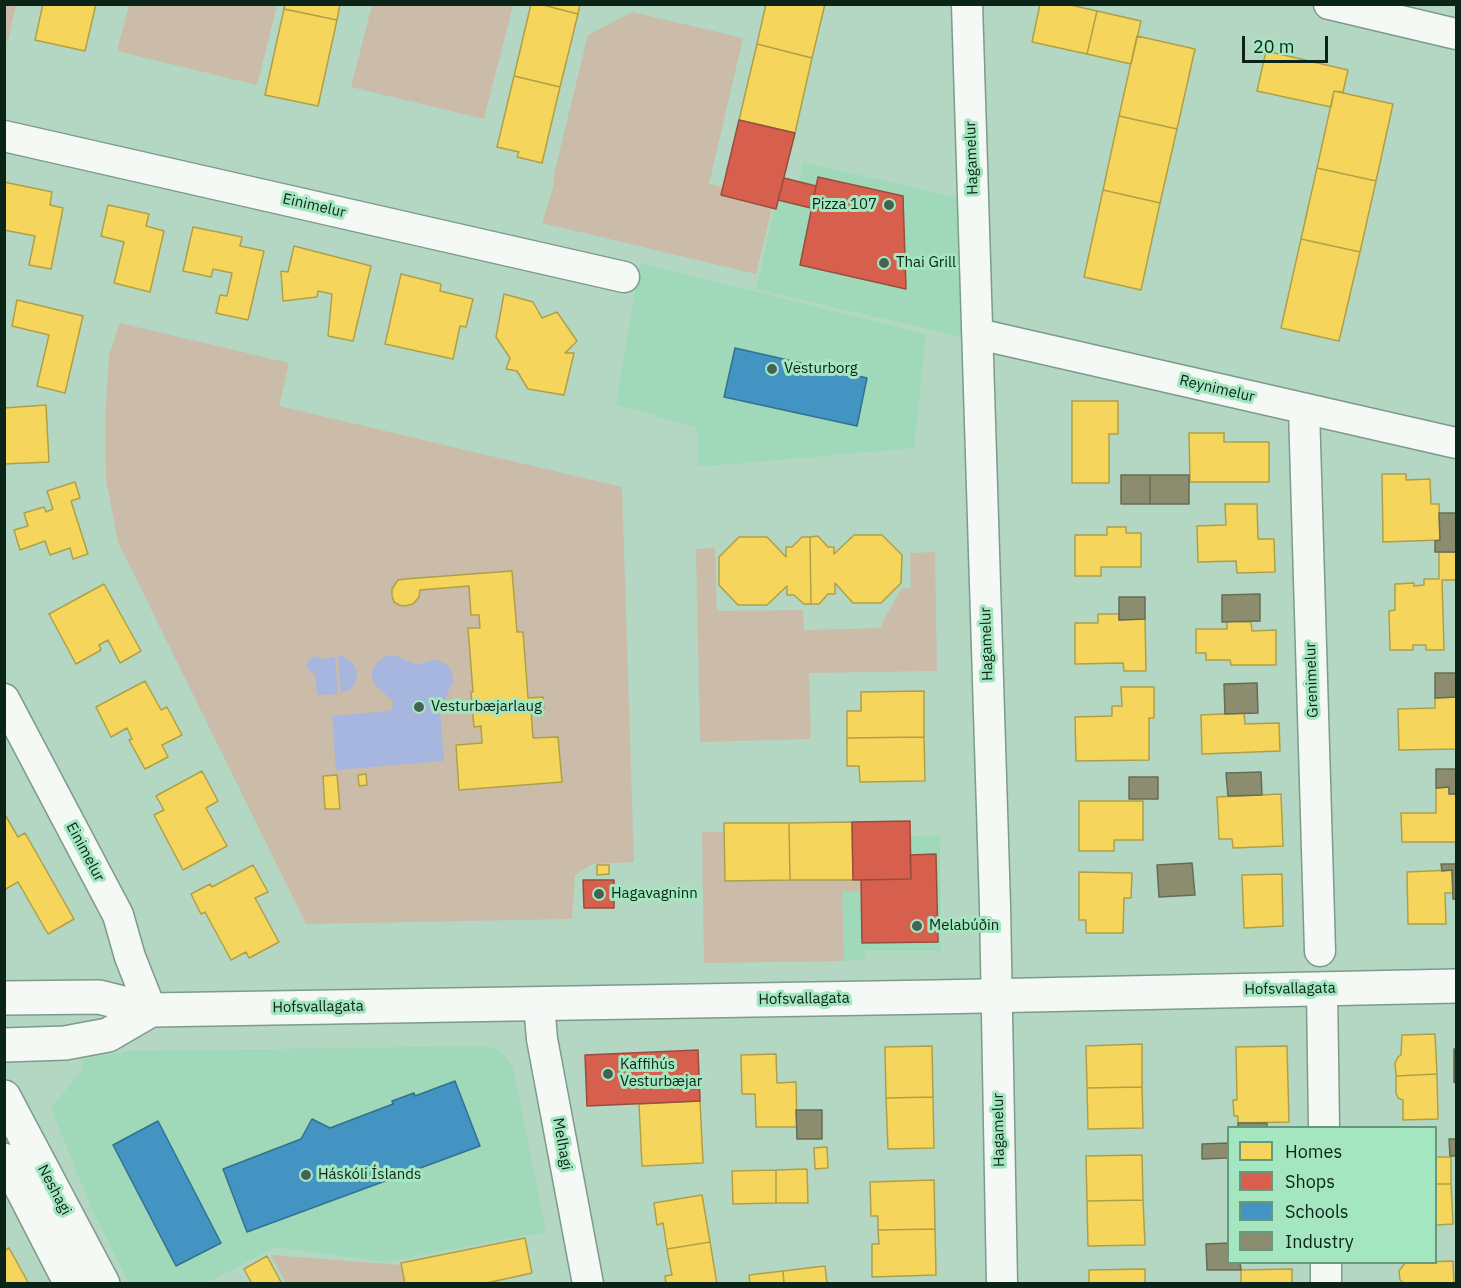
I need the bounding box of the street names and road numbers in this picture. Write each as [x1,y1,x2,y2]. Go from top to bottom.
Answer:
street label: Hagamelur [962,121,982,195]
street label: Einimelur [281,190,347,222]
street label: Reynimelur [1178,372,1256,406]
street label: Hagamelur [977,607,997,681]
street label: Grenimelur [1302,642,1322,718]
street label: Einimelur [62,819,108,885]
street label: Hofsvallagata [1244,979,1336,999]
street label: Hofsvallagata [758,989,850,1009]
street label: Hofsvallagata [272,997,364,1017]
street label: Hagamelur [989,1093,1009,1167]
street label: Melhagi [549,1116,575,1172]
street label: Neshagi [33,1162,75,1218]

